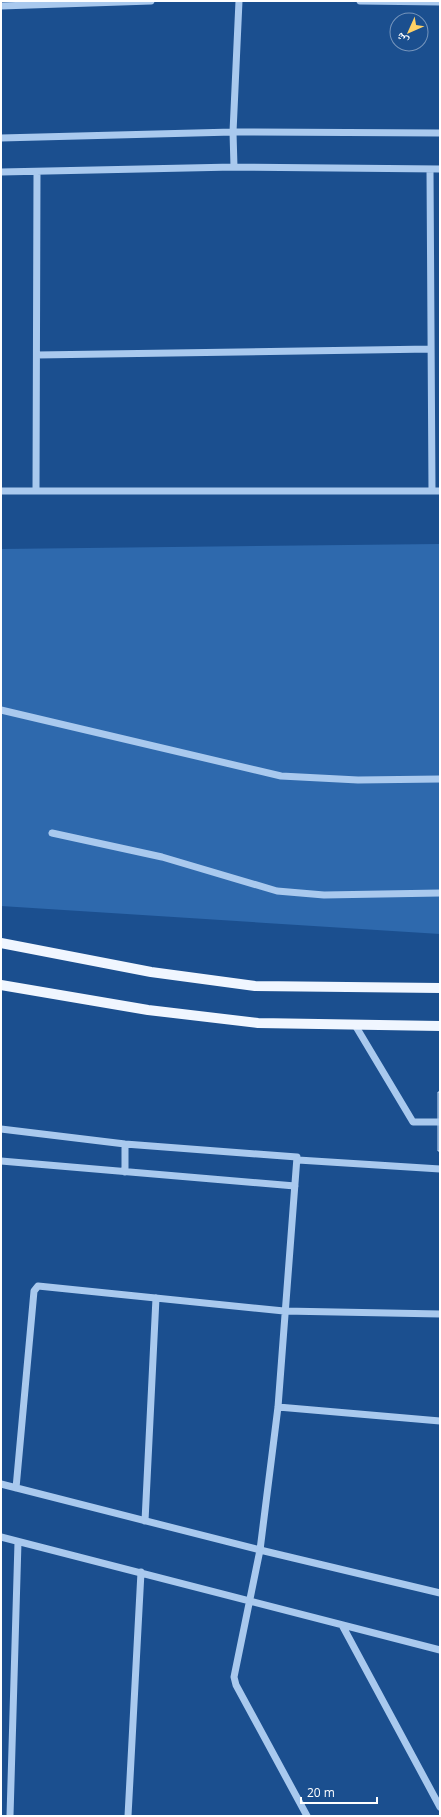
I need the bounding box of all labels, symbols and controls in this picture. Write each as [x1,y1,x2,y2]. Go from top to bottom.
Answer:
north arrow [389,12,429,52]
text: ش [392,29,412,49]
scale bar [301,1779,377,1805]
text: 20 m [307,1784,335,1801]

